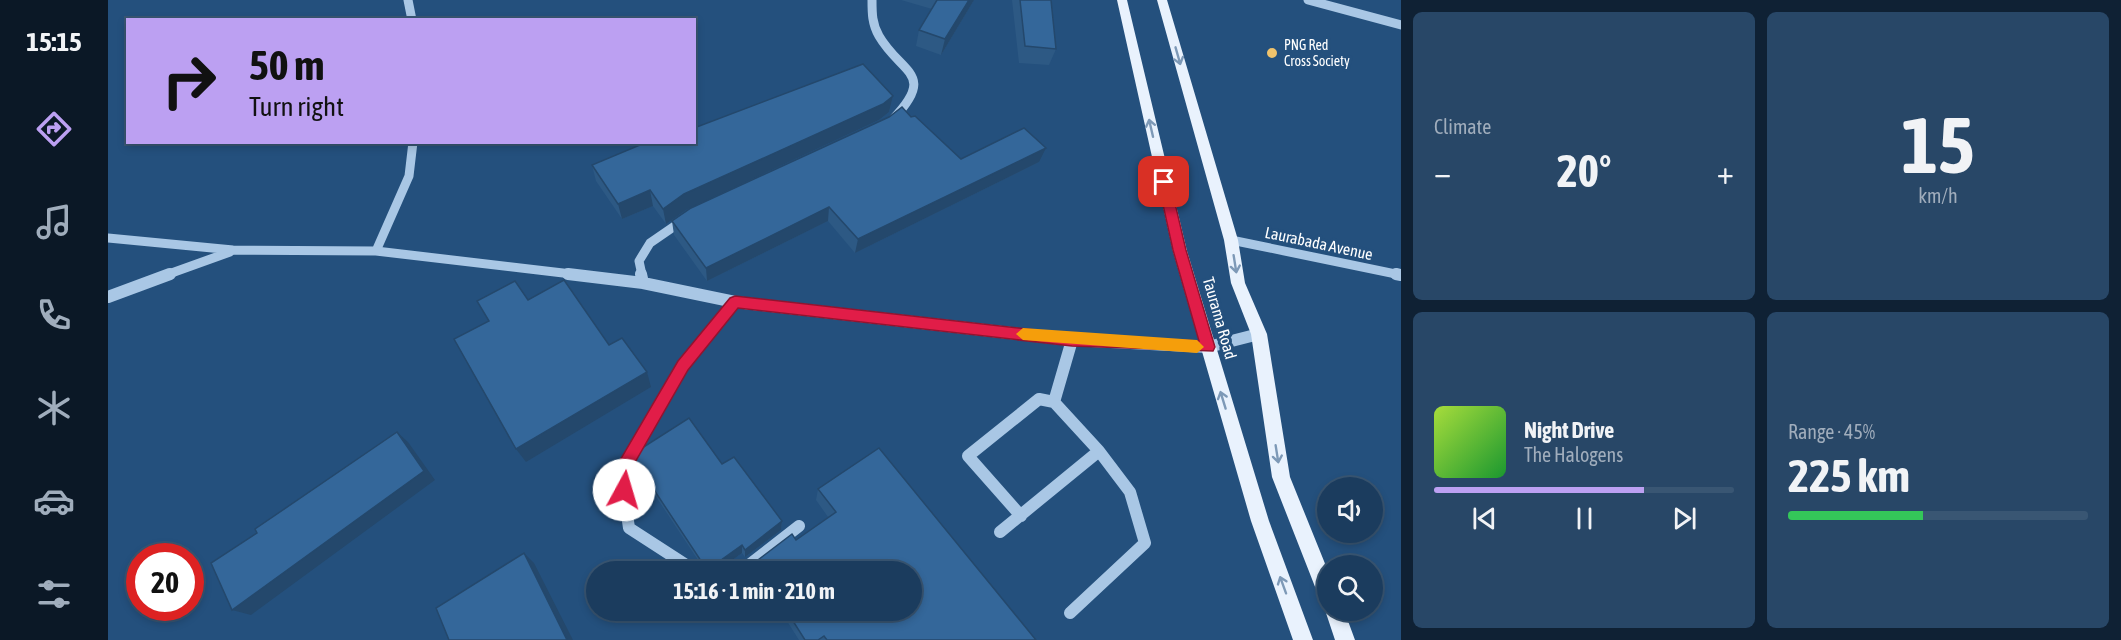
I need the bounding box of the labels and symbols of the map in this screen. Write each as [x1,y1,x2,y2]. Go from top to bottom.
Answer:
place label: PNG Red Cross Society [1284,37,1350,69]
one-way arrow [1173,46,1184,65]
marker: PNG Red Cross Society [1265,46,1279,60]
one-way arrow [1145,119,1157,138]
pin [1138,156,1189,207]
street label: Laurabada Avenue [1263,223,1375,263]
one-way arrow [1230,254,1241,274]
street label: Taurama Road [1200,275,1240,361]
one-way arrow [1217,390,1228,409]
one-way arrow [1272,444,1283,464]
position arrow [592,458,656,522]
speed limit sign: 20 [126,543,204,621]
one-way arrow [1277,576,1288,595]

